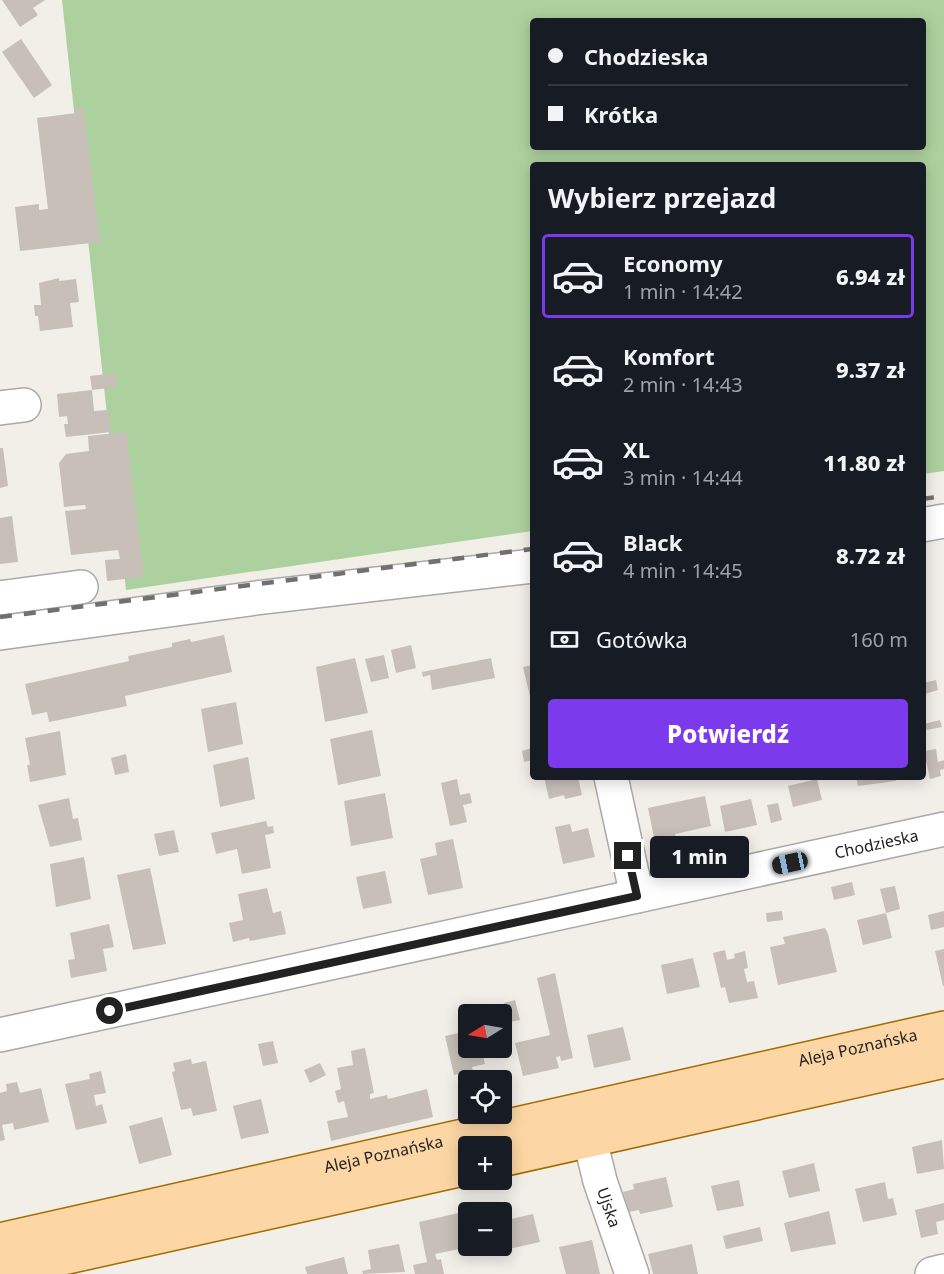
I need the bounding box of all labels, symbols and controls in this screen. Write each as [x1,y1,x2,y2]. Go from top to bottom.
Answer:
text: Chodzieska [584,41,709,71]
text: Krótka [584,99,658,129]
text: Wybierz przejazd [548,179,776,216]
text: Economy [623,248,722,278]
icon: car [551,249,605,303]
text: 6.94 zł [836,261,905,291]
text: 1 min · 14:42 [623,278,743,305]
text: Komfort [623,341,714,371]
icon: car [551,342,605,396]
text: 9.37 zł [836,354,905,384]
text: 2 min · 14:43 [623,371,743,398]
text: XL [623,434,650,464]
icon: car [551,435,605,489]
text: 11.80 zł [823,447,905,477]
text: 3 min · 14:44 [623,464,743,491]
text: Black [623,527,682,557]
icon: car [551,528,605,582]
text: 8.72 zł [836,540,905,570]
text: 4 min · 14:45 [623,557,743,584]
icon: cash [548,623,581,656]
text: Gotówka [596,624,688,654]
text: 160 m [850,626,908,653]
button: Potwierdź [548,699,908,768]
street label: Chodzieska [832,824,920,864]
callout: 1 min [649,835,748,877]
route end [614,842,641,869]
text: 1 min [672,843,727,870]
car [771,850,809,876]
route start [96,997,123,1024]
north arrow [458,1004,512,1058]
map controls [458,1004,512,1256]
street label: Aleja Poznańska [796,1023,919,1071]
button: locate [458,1070,512,1124]
street label: Aleja Poznańska [322,1130,445,1178]
button: + [458,1136,512,1190]
street label: Ujska [592,1184,626,1230]
button: − [458,1202,512,1256]

